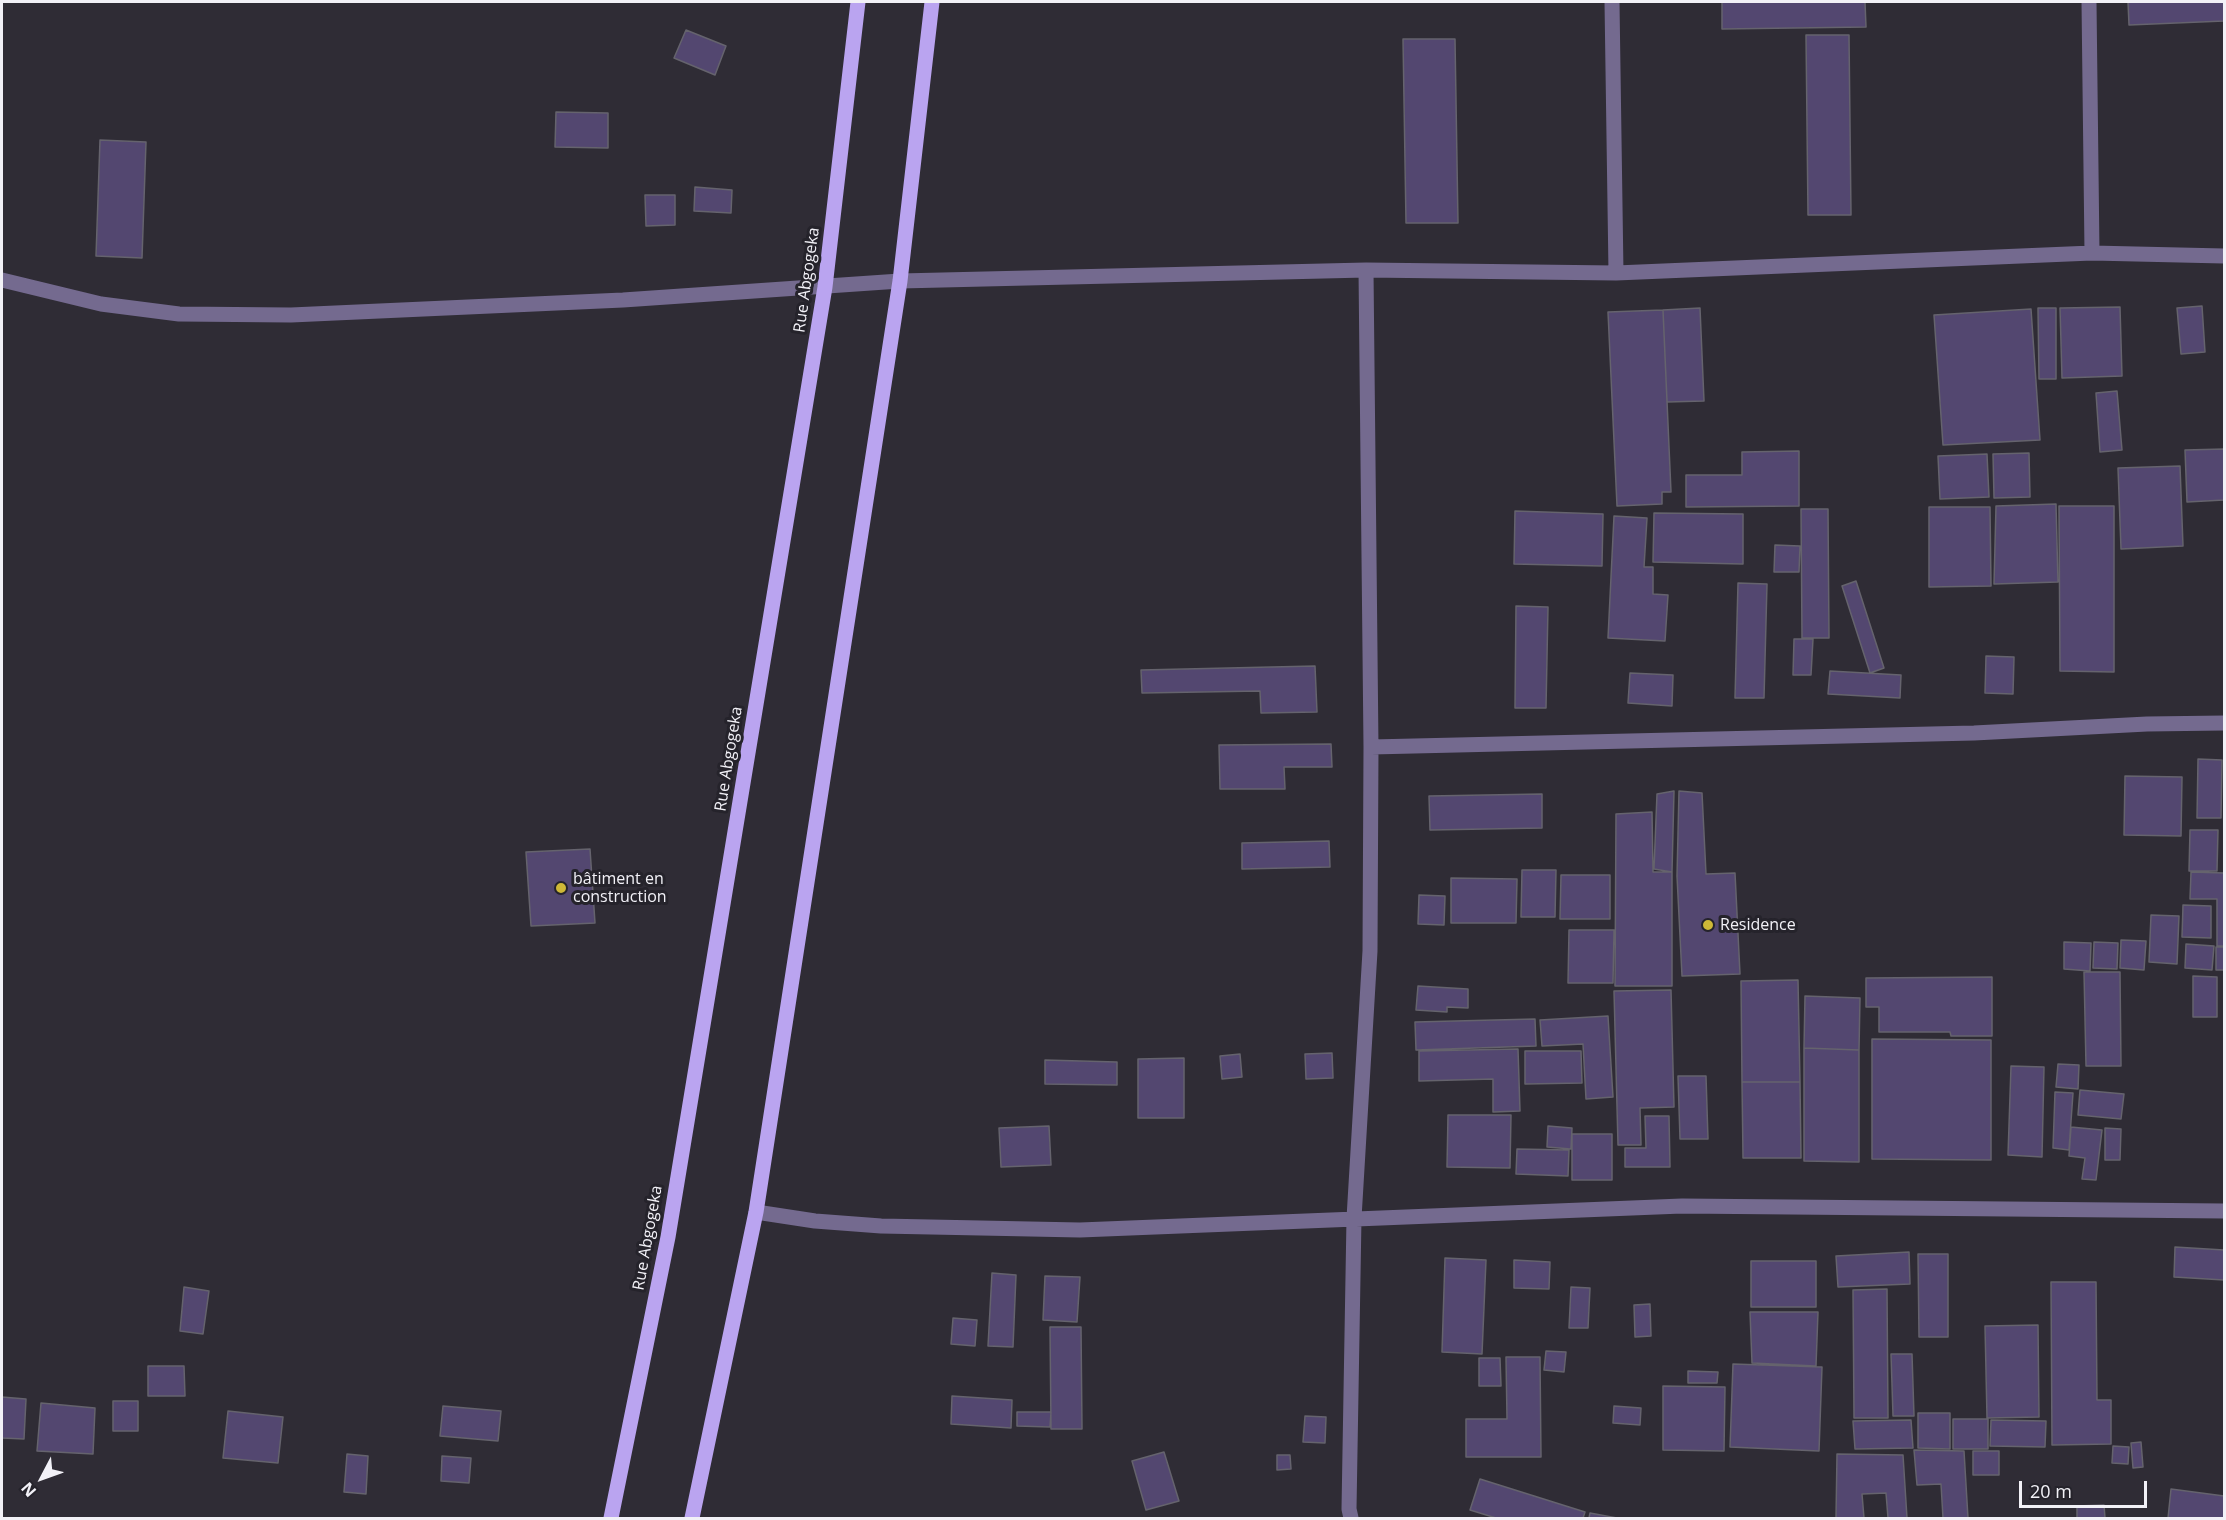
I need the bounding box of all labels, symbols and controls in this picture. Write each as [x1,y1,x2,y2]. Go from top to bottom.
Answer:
street label: Rue Abgogeka [790,226,824,334]
street label: Rue Abgogeka [711,705,747,813]
place label: bâtiment en construction [573,869,667,907]
marker: bâtiment en construction [554,881,568,895]
place label: Residence [1720,915,1796,935]
marker: Residence [1701,918,1715,932]
street label: Rue Abgogeka [629,1184,667,1292]
north arrow [12,1448,72,1508]
scale bar [2022,1469,2150,1507]
text: N [16,1478,41,1502]
text: 20 m [2030,1479,2072,1503]

